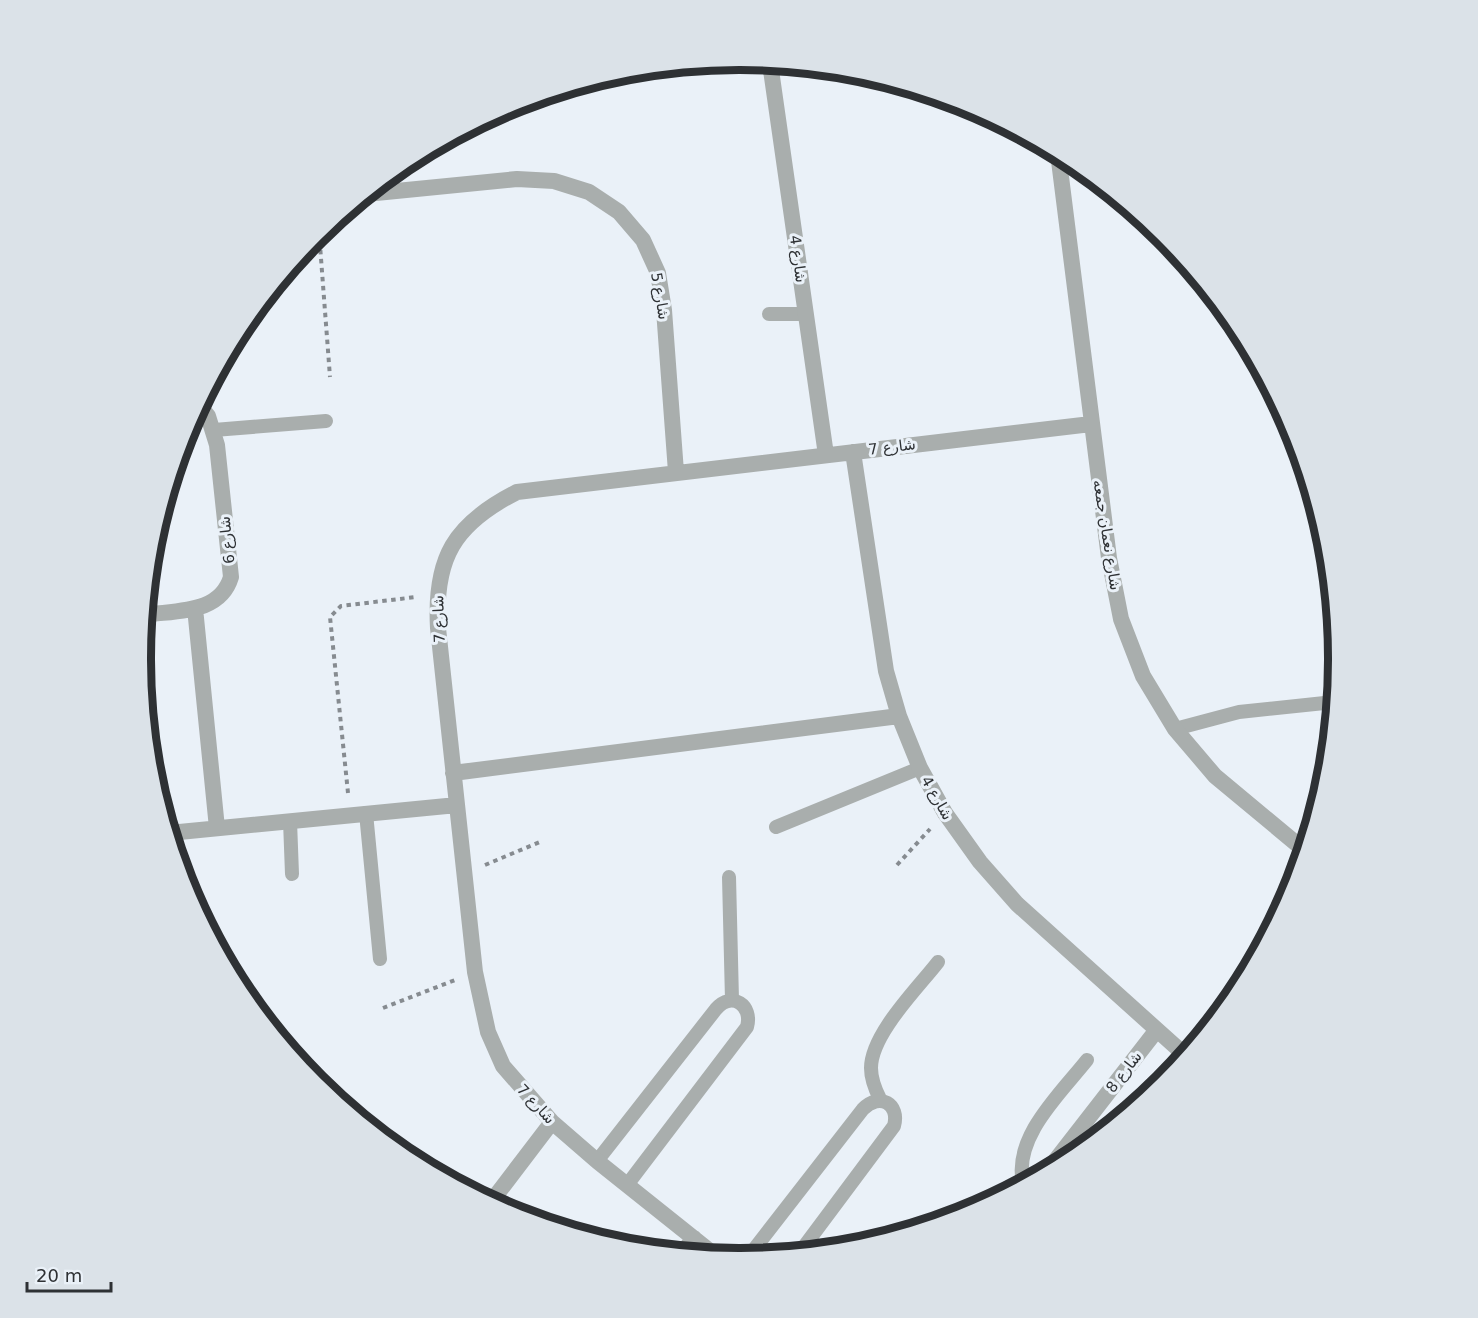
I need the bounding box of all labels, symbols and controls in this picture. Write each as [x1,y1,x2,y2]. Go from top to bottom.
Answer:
street label: شارع 4 [786,234,810,284]
street label: شارع 5 [647,271,673,321]
street label: شارع 7 [867,435,917,459]
street label: شارع نعمان جمعه [1089,478,1125,592]
street label: شارع 6 [216,515,238,565]
street label: شارع 7 [429,595,449,643]
street label: شارع 4 [917,773,957,823]
street label: شارع 8 [1102,1048,1146,1096]
street label: شارع 7 [513,1080,559,1128]
scale bar [27,1255,111,1293]
text: 20 m [36,1265,82,1286]

